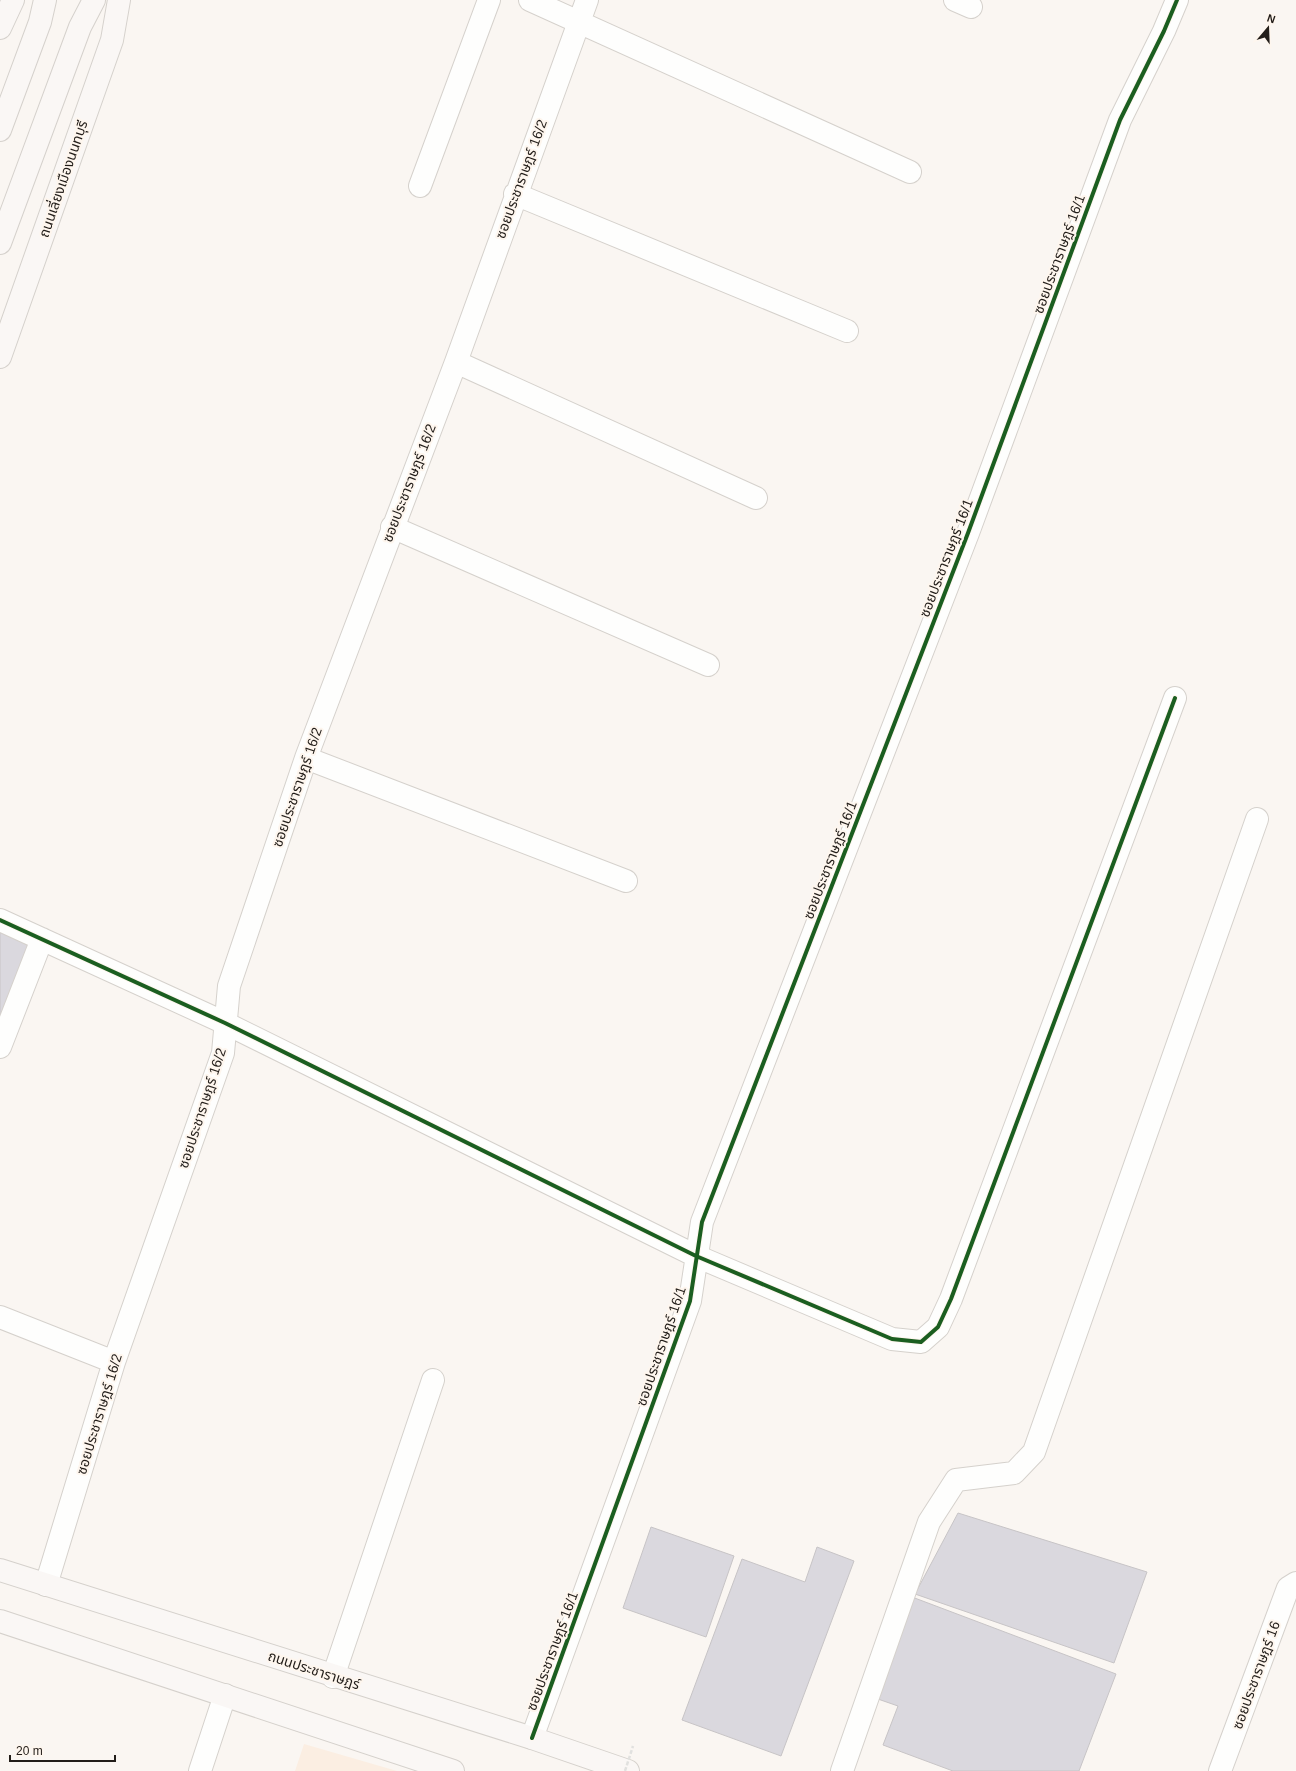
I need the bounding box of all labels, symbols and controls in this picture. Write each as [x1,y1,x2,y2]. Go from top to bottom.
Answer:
north arrow [1248,8,1288,48]
text: N [1266,12,1277,26]
street label: ซอยประชาราษฎร์ 16/2 [492,117,550,241]
street label: ถนนเลี่ยงเมืองนนทบุรี [34,118,92,240]
street label: ซอยประชาราษฎร์ 16/1 [1030,192,1088,316]
street label: ซอยประชาราษฎร์ 16/2 [379,421,439,544]
street label: ซอยประชาราษฎร์ 16/1 [916,496,976,619]
street label: ซอยประชาราษฎร์ 16/2 [269,725,325,849]
street label: ซอยประชาราษฎร์ 16/1 [800,798,860,921]
street label: ซอยประชาราษฎร์ 16/2 [175,1046,229,1170]
street label: ซอยประชาราษฎร์ 16/1 [633,1284,689,1408]
street label: ซอยประชาราษฎร์ 16/2 [73,1351,125,1476]
street label: ซอยประชาราษฎร์ 16/1 [523,1589,581,1713]
street label: ซอยประชาราษฎร์ 16 [1229,1619,1283,1731]
street label: ถนนประชาราษฎร์ [266,1648,363,1693]
scale bar [10,1737,115,1763]
text: 20 m [16,1744,43,1758]

